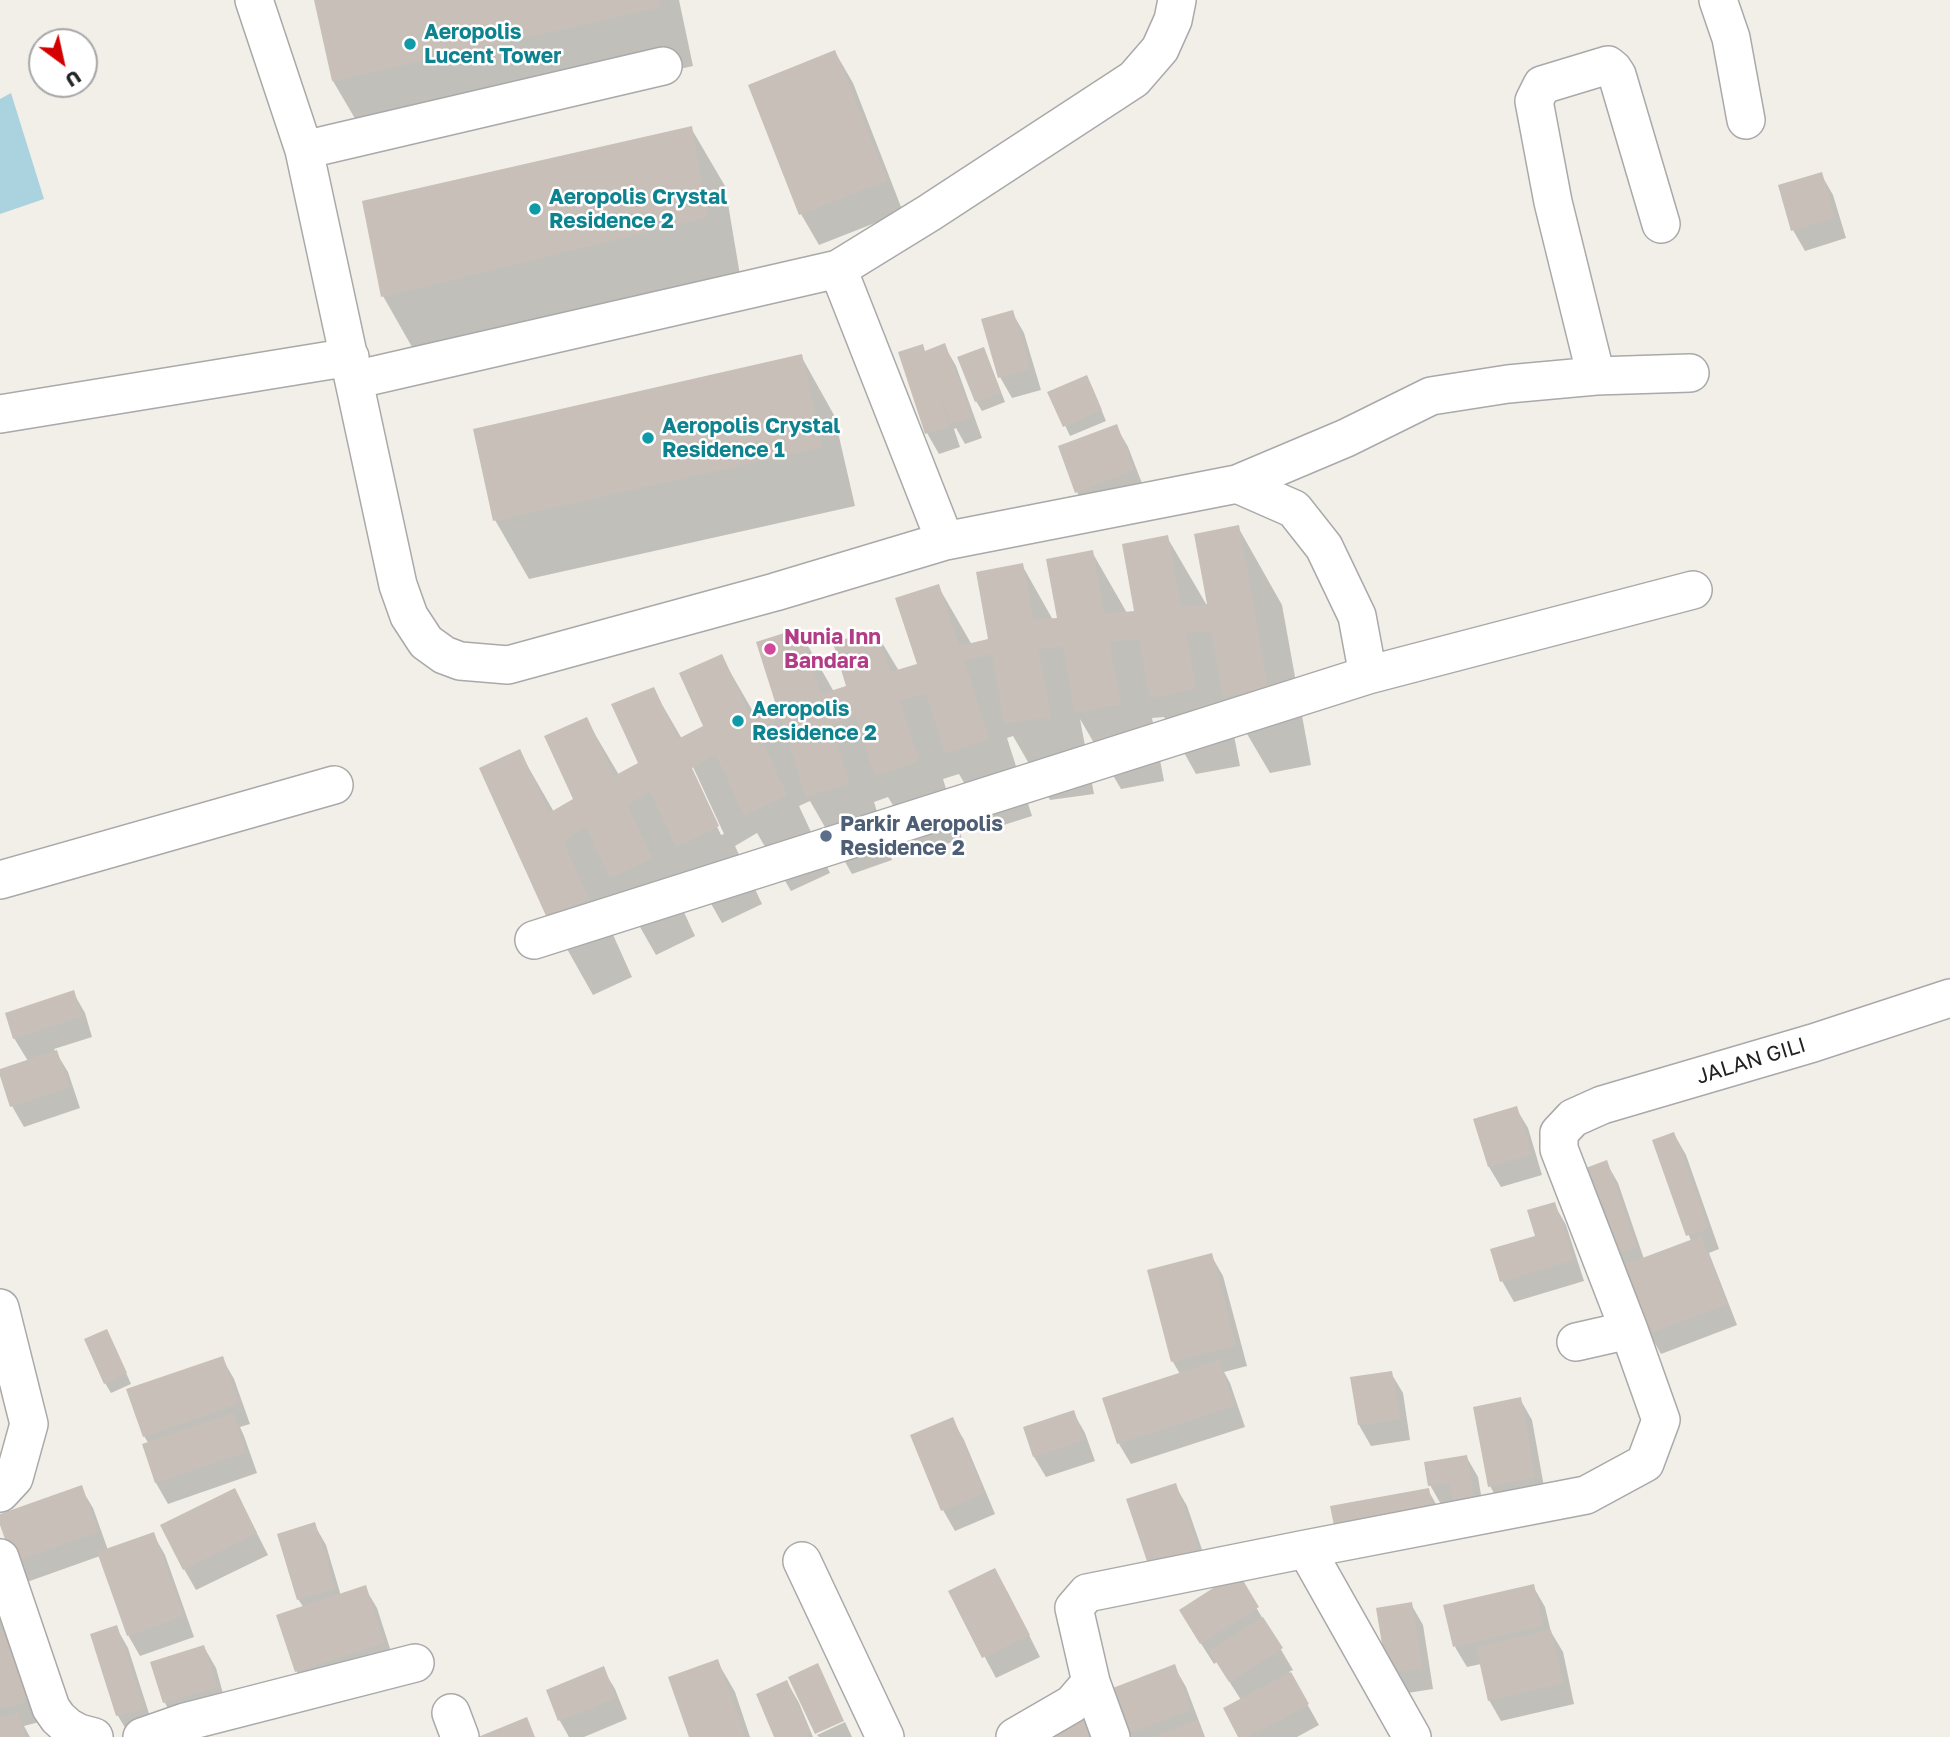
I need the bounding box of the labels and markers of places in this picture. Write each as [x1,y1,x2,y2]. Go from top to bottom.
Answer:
place label: Aeropolis Lucent Tower [424,19,561,69]
marker: Aeropolis Lucent Tower [402,36,418,52]
place label: Aeropolis Crystal Residence 2 [549,184,727,234]
marker: Aeropolis Crystal Residence 2 [527,201,543,217]
place label: Aeropolis Crystal Residence 1 [662,413,840,463]
marker: Aeropolis Crystal Residence 1 [640,430,656,446]
place label: Nunia Inn Bandara [784,624,881,674]
marker: Nunia Inn Bandara [762,641,778,657]
place label: Aeropolis Residence 2 [752,696,877,746]
marker: Aeropolis Residence 2 [730,713,746,729]
place label: Parkir Aeropolis Residence 2 [840,811,1003,861]
marker: Parkir Aeropolis Residence 2 [818,828,834,844]

